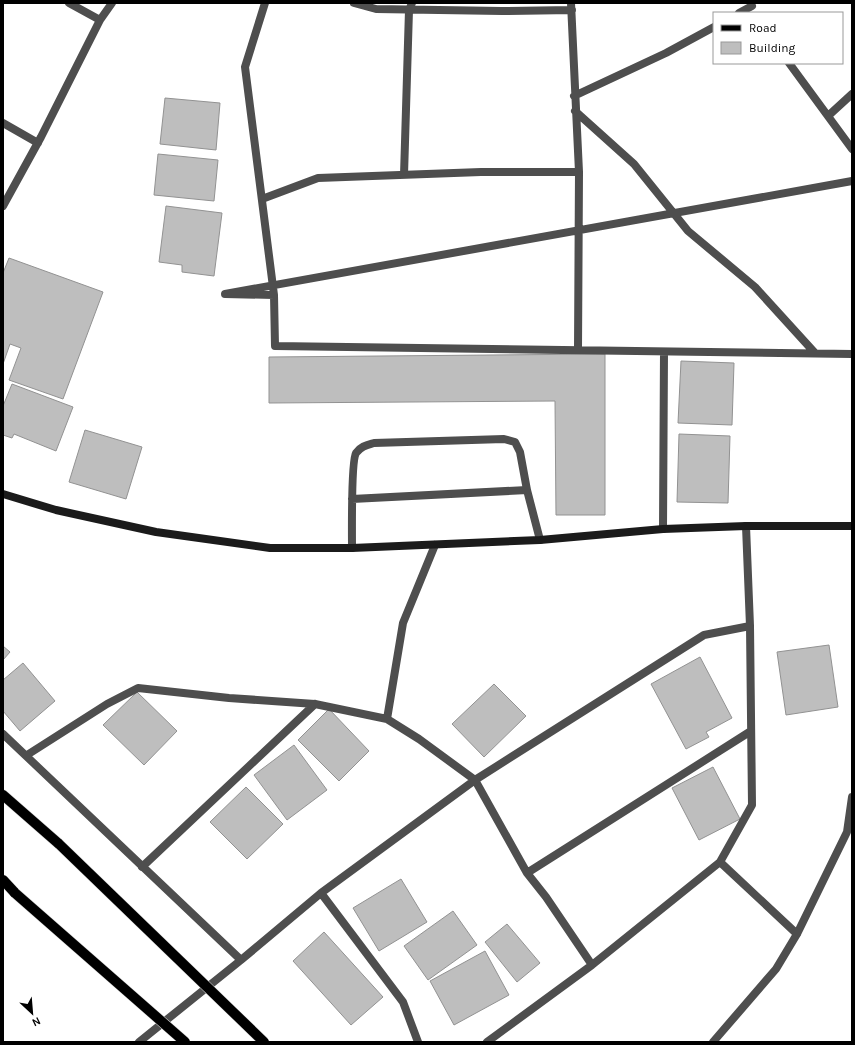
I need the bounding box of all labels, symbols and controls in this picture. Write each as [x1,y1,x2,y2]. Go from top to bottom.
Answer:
legend [713,12,843,64]
text: Road [749,21,777,35]
text: Building [749,41,796,55]
north arrow [12,993,52,1033]
text: N [30,1014,43,1029]

